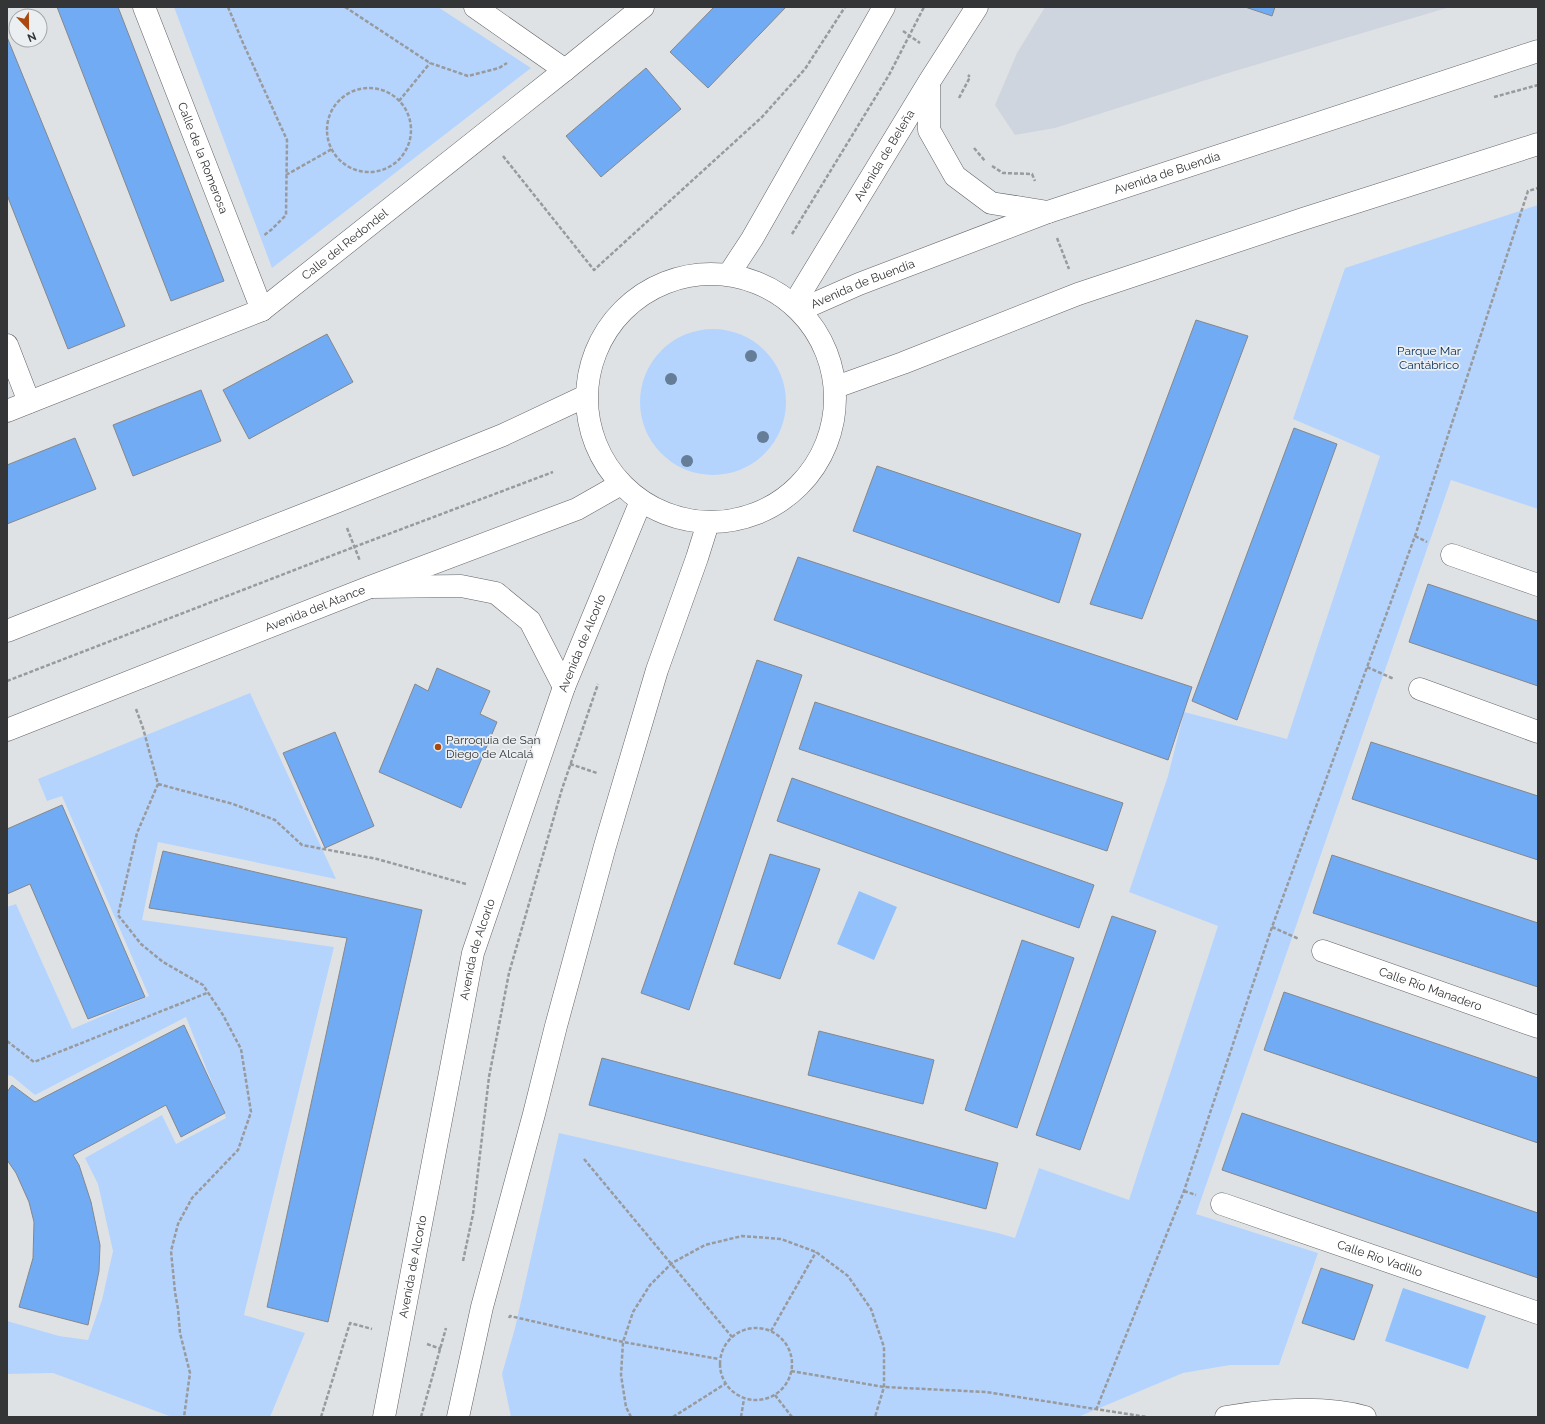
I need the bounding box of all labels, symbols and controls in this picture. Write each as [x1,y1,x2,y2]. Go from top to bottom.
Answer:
north arrow [8,8,48,48]
text: N [25,29,38,44]
street label: Calle de la Romerosa [175,100,231,216]
street label: Avenida de Beleña [851,107,917,203]
street label: Avenida de Buendía [1112,149,1222,197]
street label: Calle del Redondel [299,206,391,283]
street label: Avenida de Buendía [809,256,917,311]
park label: Parque Mar Cantábrico [1397,344,1462,372]
street label: Avenida del Atance [263,583,367,635]
street label: Avenida de Alcorlo [556,592,609,694]
place label: Parroquia de San Diego de Alcalá [446,733,540,761]
marker: Parroquia de San Diego de Alcalá [433,742,443,752]
street label: Avenida de Alcorlo [457,897,498,1001]
street label: Calle Río Manadero [1377,964,1484,1014]
street label: Avenida de Alcorlo [396,1214,430,1319]
street label: Calle Río Vadillo [1335,1237,1424,1280]

